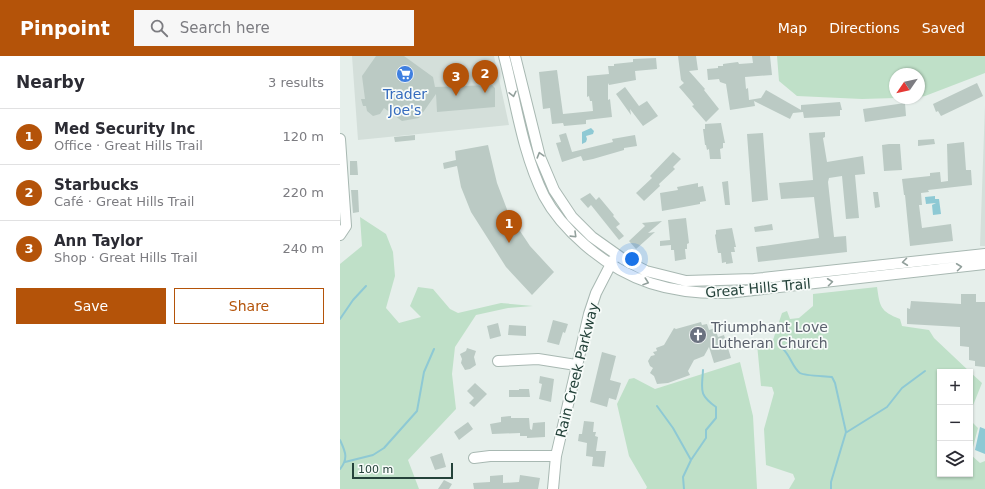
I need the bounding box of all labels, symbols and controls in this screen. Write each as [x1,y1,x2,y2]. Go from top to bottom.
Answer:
search box [134,10,414,46]
text: Pinpoint [20,17,110,39]
icon: search [148,17,170,39]
text: Search here [180,19,270,37]
text: Map [778,20,807,36]
text: Directions [829,20,900,36]
text: Saved [922,20,965,36]
pin: 2 [472,60,498,93]
pin: 3 [443,63,469,96]
supermarket icon: Trader Joe's [395,64,415,84]
north arrow [889,68,925,104]
text: Nearby [16,72,85,92]
text: 3 results [268,75,324,90]
place label: Trader Joe's [382,86,427,118]
one-way arrow [508,91,516,97]
text: Med Security Inc [54,120,195,138]
text: 1 [24,129,34,144]
text: 120 m [282,129,324,144]
text: Office · Great Hills Trail [54,138,203,153]
one-way arrow [536,151,545,158]
text: Starbucks [54,176,139,194]
text: 2 [24,185,34,200]
text: 220 m [282,185,324,200]
text: Café · Great Hills Trail [54,194,194,209]
pin: 1 [496,210,522,243]
one-way arrow [569,230,577,238]
text: Ann Taylor [54,232,143,250]
text: 3 [24,241,34,256]
text: 240 m [282,241,324,256]
your location [622,249,642,269]
text: Shop · Great Hills Trail [54,250,198,265]
one-way arrow [901,258,908,267]
one-way arrow [956,262,962,271]
street label: Great Hills Trail [705,275,811,301]
one-way arrow [642,277,649,286]
one-way arrow [827,277,833,286]
button: Save [16,288,166,324]
button: Share [174,288,324,324]
street label: Rain Creek Parkway [552,301,602,439]
place label: Triumphant Love Lutheran Church [710,319,828,351]
church icon: Triumphant Love Lutheran Church [688,325,708,345]
map controls [937,369,973,477]
button: + [937,369,973,405]
button: − [937,405,973,441]
button: layers [937,441,973,477]
scale bar [352,461,453,480]
text: 100 m [358,463,393,476]

